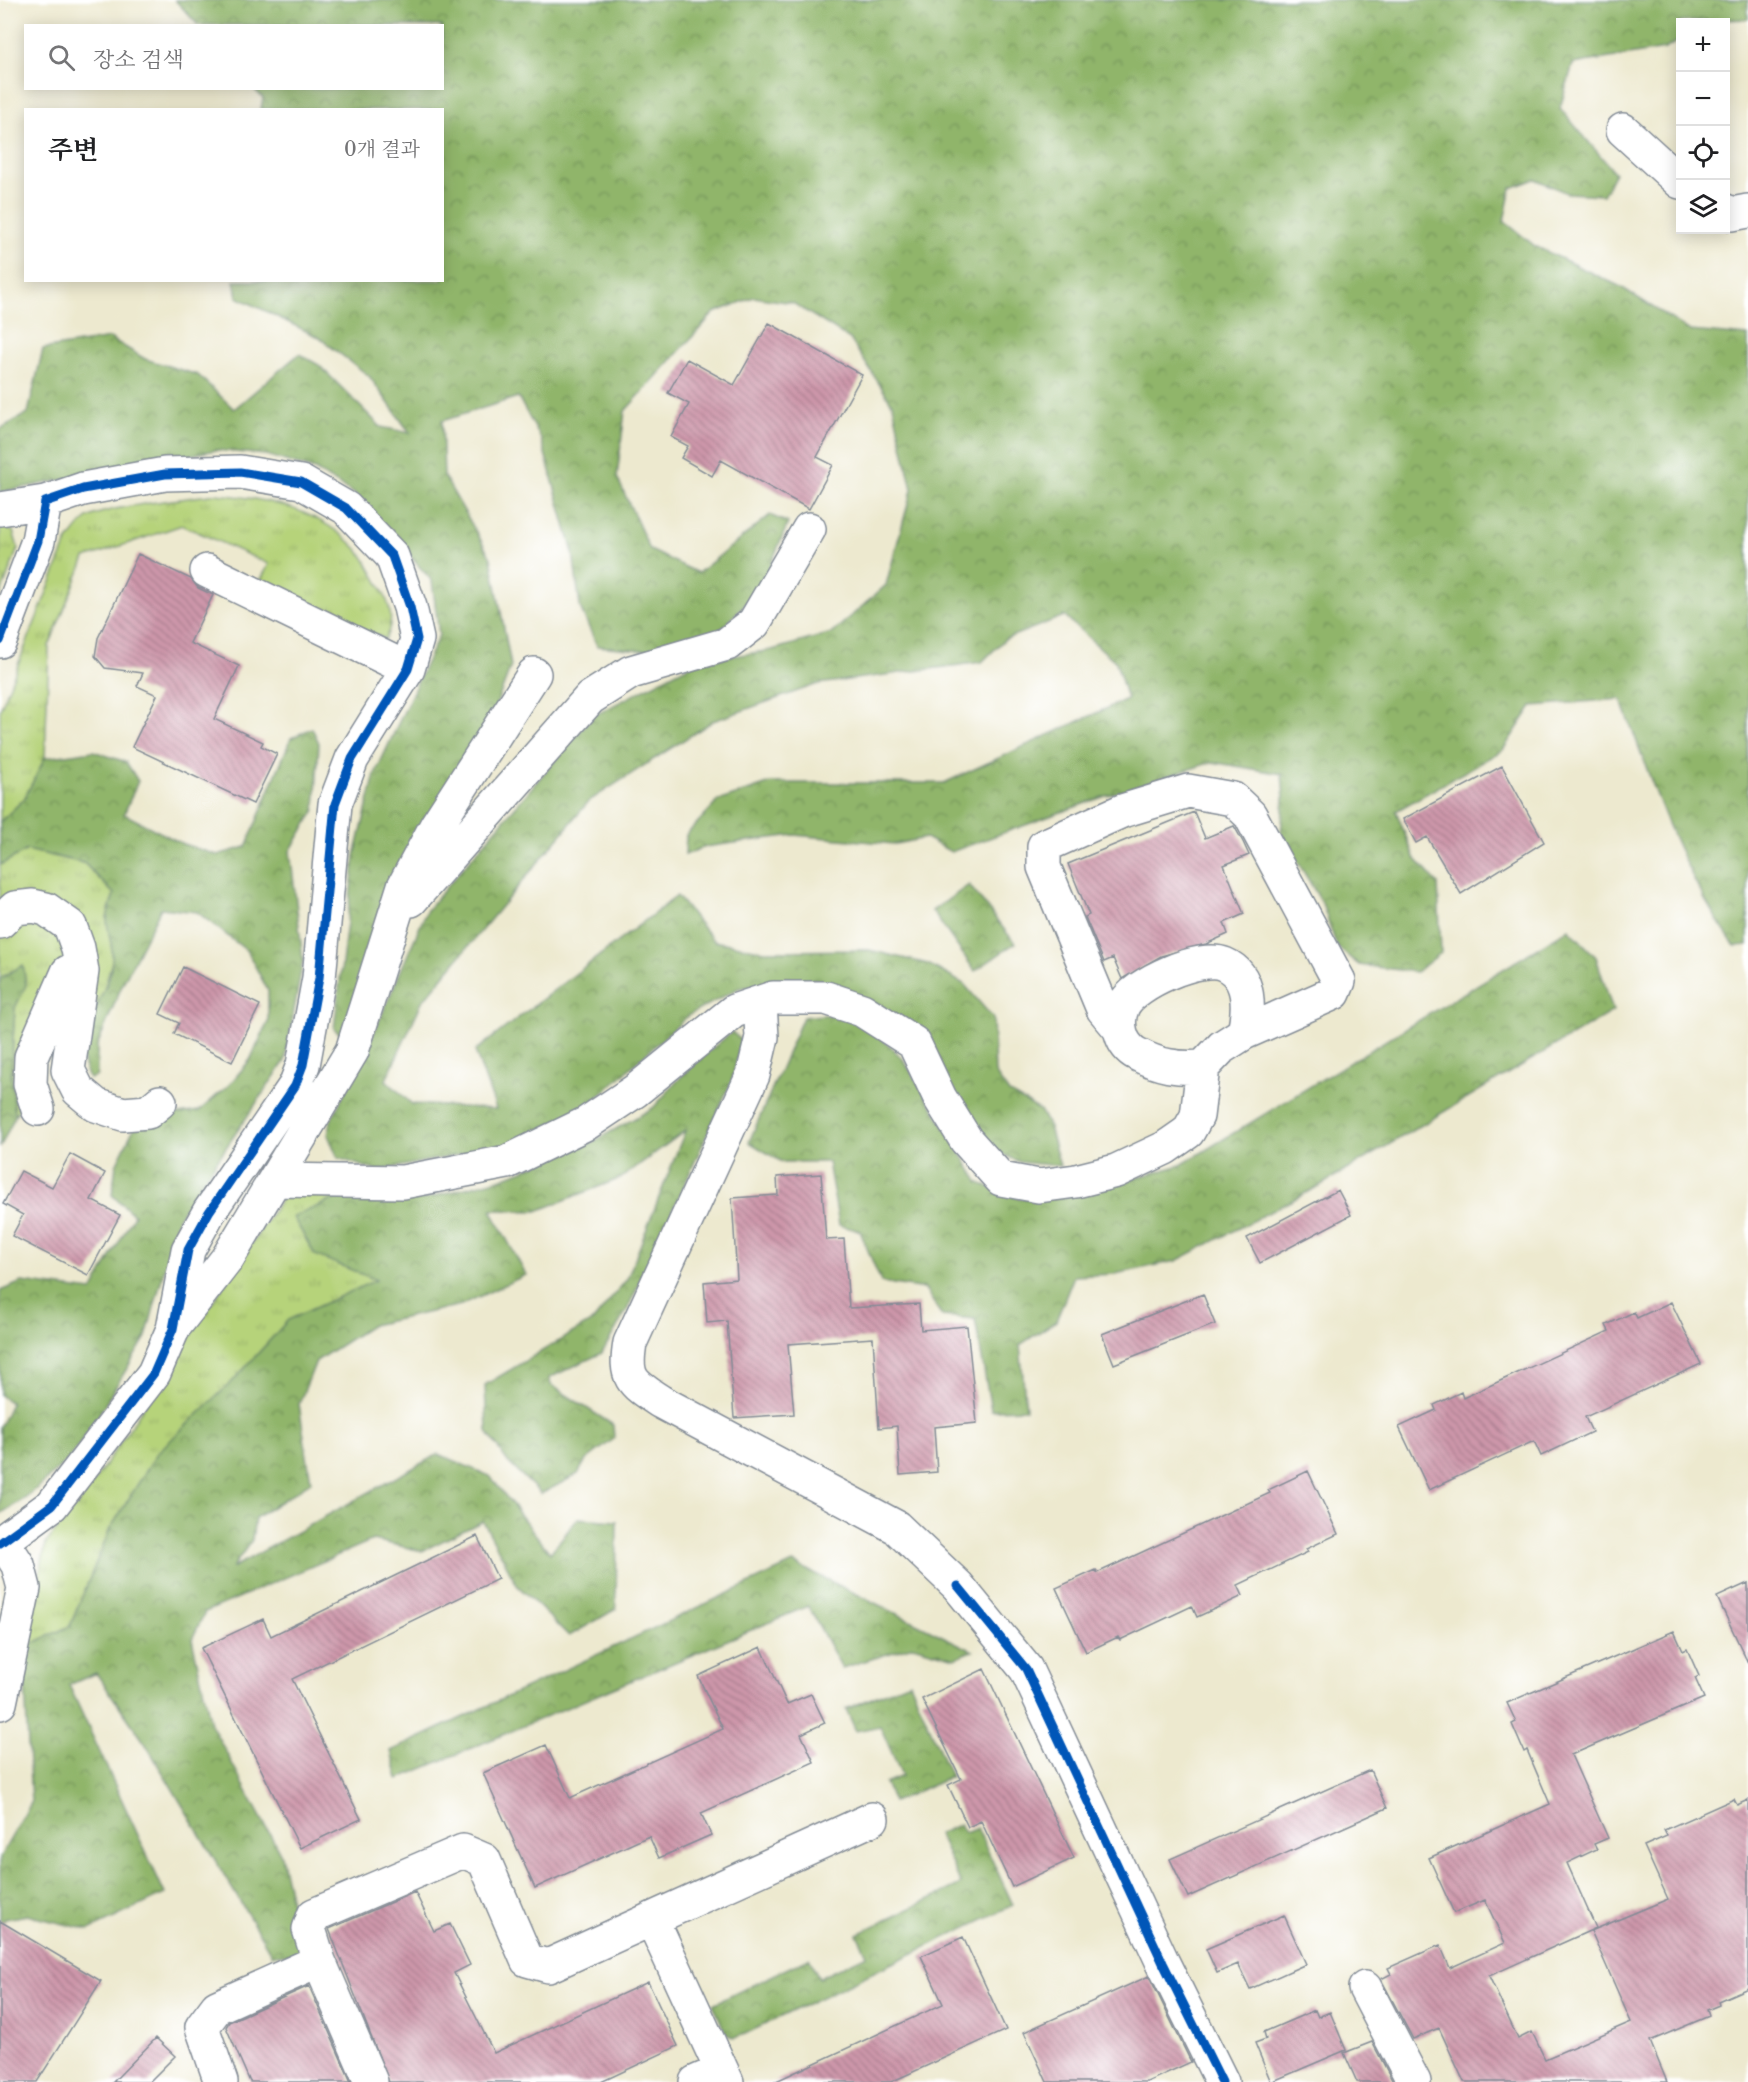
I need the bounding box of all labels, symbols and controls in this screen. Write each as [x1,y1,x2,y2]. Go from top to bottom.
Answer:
map controls [1676,18,1730,234]
button: + [1676,18,1730,72]
search box [24,24,444,90]
icon: search [45,41,78,74]
text: 장소 검색 [93,46,184,73]
button: − [1676,72,1730,126]
button: locate [1676,126,1730,180]
text: 주변 [48,134,98,166]
text: 0개 결과 [344,137,420,161]
button: layers [1676,180,1730,234]

